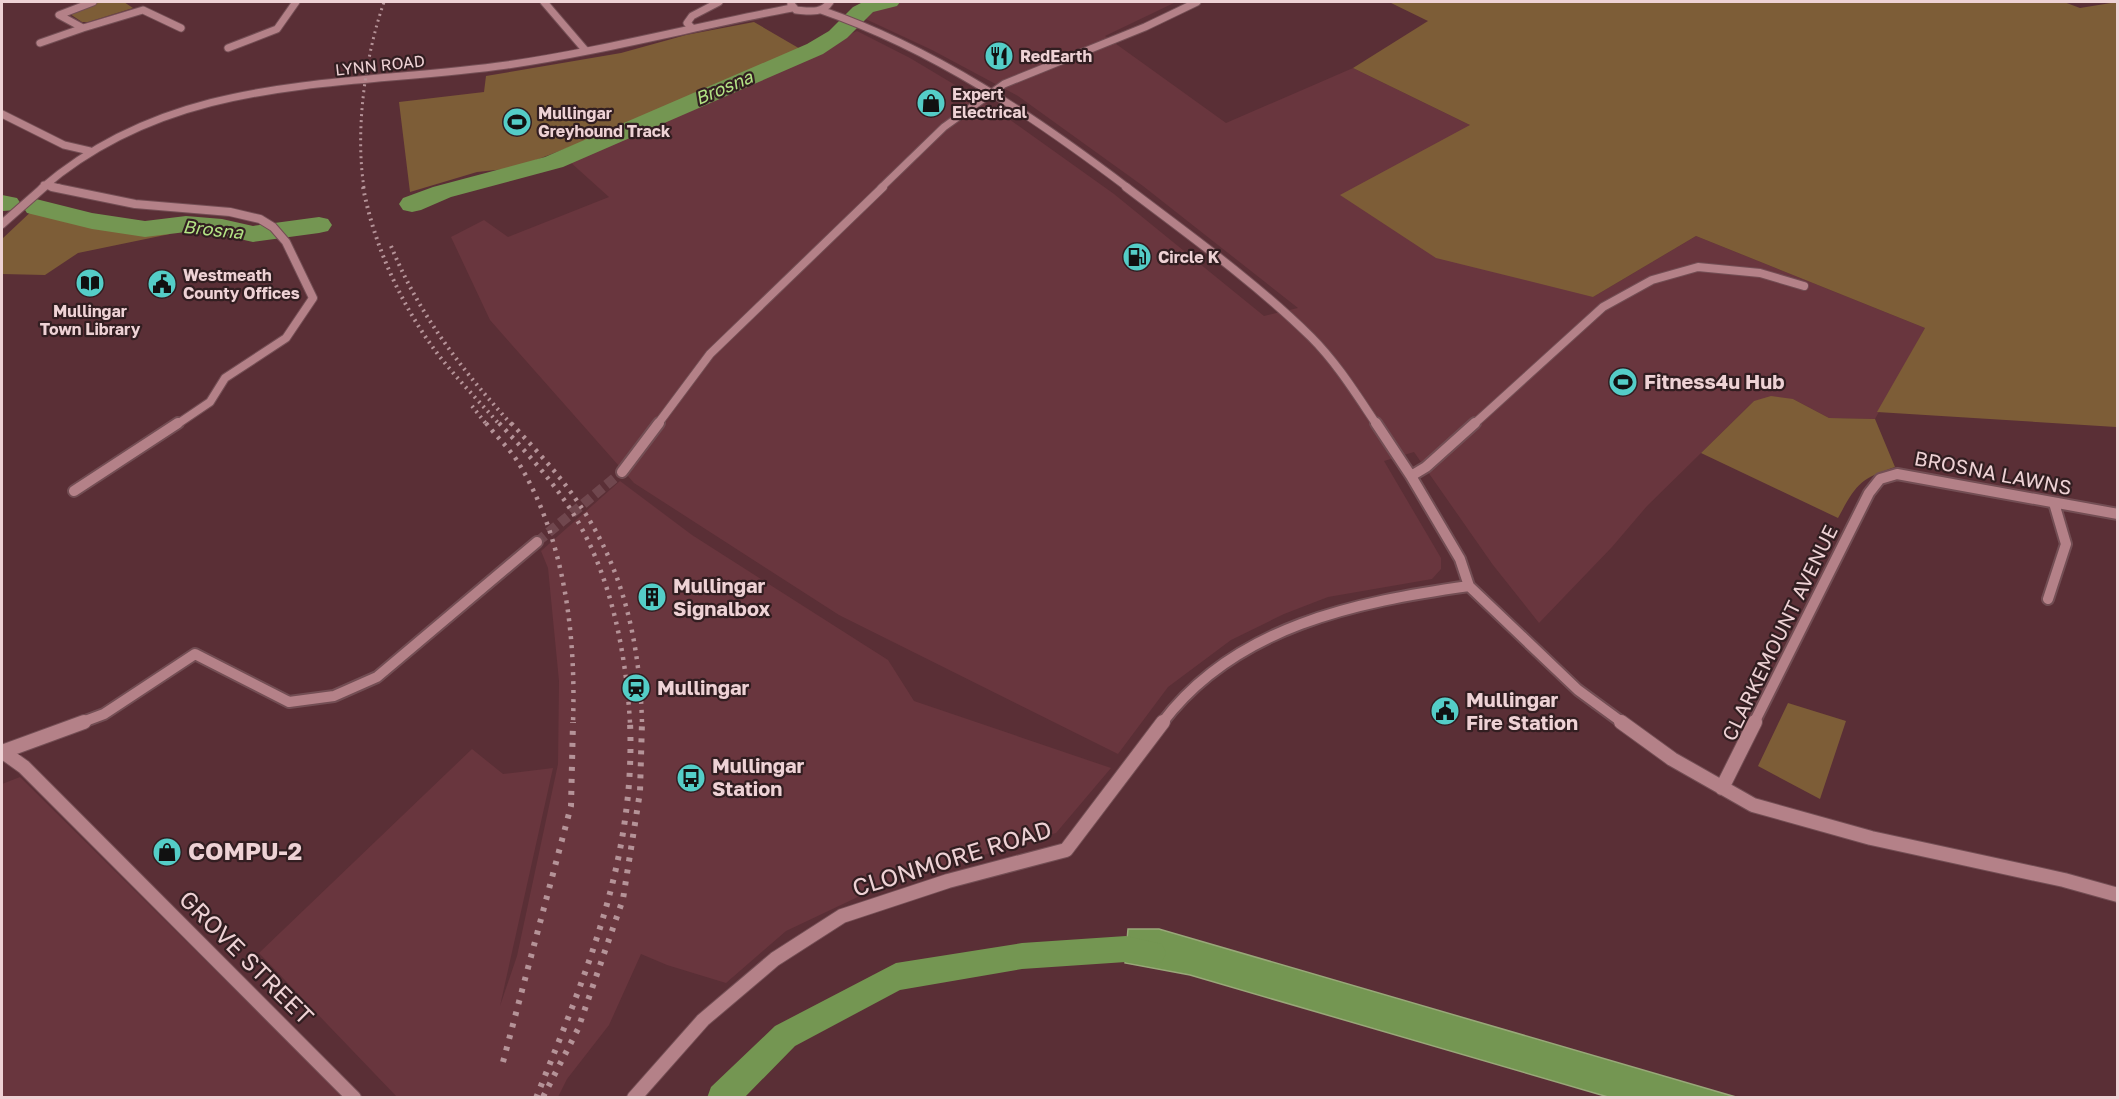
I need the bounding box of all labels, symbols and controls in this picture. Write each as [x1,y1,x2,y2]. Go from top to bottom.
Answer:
restaurant icon: RedEarth [983,40,1015,72]
place label: RedEarth [1020,46,1092,66]
street label: LYNN ROAD [334,50,426,80]
water label: Brosna [691,65,757,109]
place label: Expert Electrical [952,84,1027,122]
shop icon: Expert Electrical [915,87,947,119]
place label: Mullingar Greyhound Track [538,103,671,141]
sports icon: Mullingar Greyhound Track [501,106,533,138]
water label: Brosna [182,215,245,243]
fuel station icon: Circle K [1121,241,1153,273]
place label: Circle K [1158,247,1220,267]
place label: Westmeath County Offices [183,265,300,303]
library icon: Mullingar Town Library [74,267,106,299]
public building icon: Westmeath County Offices [146,268,178,300]
place label: Mullingar Town Library [40,301,141,339]
sports icon: Fitness4u Hub [1607,366,1639,398]
place label: Fitness4u Hub [1644,369,1784,393]
street label: BROSNA LAWNS [1913,445,2074,499]
street label: CLARKEMOUNT AVENUE [1716,521,1842,744]
place label: Mullingar Signalbox [673,573,770,620]
building icon: Mullingar Signalbox [636,581,668,613]
station icon: Mullingar [620,672,652,704]
place label: Mullingar [657,675,750,699]
place label: Mullingar Fire Station [1466,687,1578,734]
public building icon: Mullingar Fire Station [1429,695,1461,727]
place label: Mullingar Station [712,753,805,800]
bus stop icon: Mullingar Station [675,762,707,794]
street label: CLONMORE ROAD [848,813,1055,902]
shop icon: COMPU-2 [151,836,183,868]
place label: COMPU-2 [188,836,302,865]
street label: GROVE STREET [174,884,320,1030]

